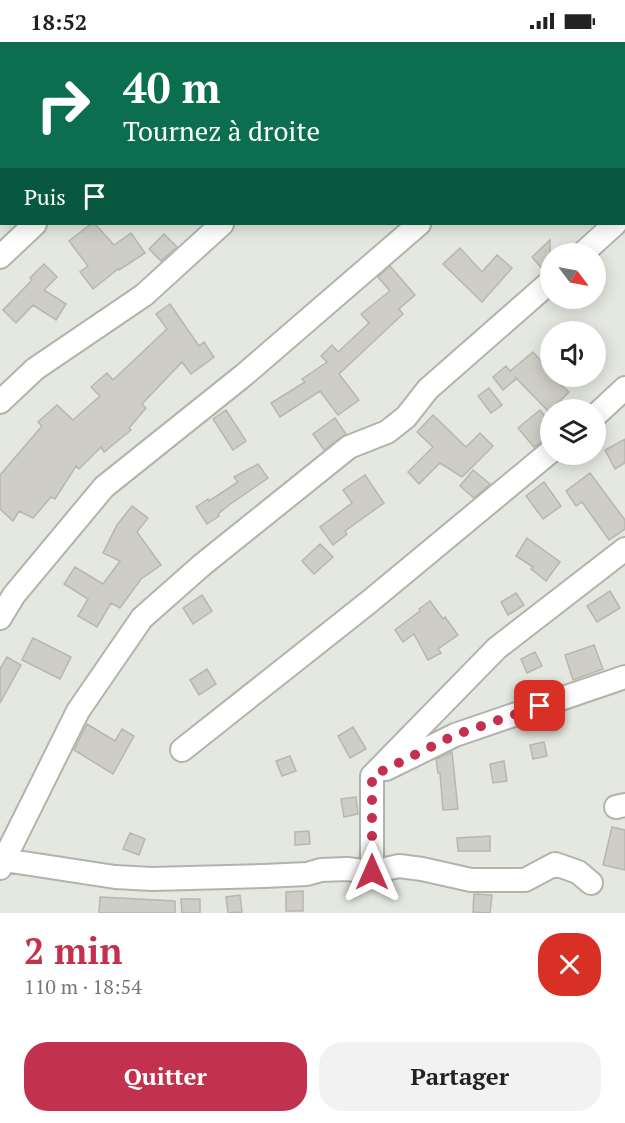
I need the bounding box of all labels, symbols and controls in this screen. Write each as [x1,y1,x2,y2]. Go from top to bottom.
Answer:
text: 18:52 [30,7,87,36]
text: 40 m [123,59,221,115]
icon: right [24,66,102,144]
text: Tournez à droite [123,113,320,149]
icon: arrive [78,180,111,213]
text: Puis [24,182,66,211]
north arrow [540,243,606,309]
map controls [540,243,606,465]
button: sound [540,321,606,387]
button: layers [540,399,606,465]
pin [514,680,565,731]
icon: arrive [523,689,556,722]
position arrow [340,840,404,904]
text: 2 min [24,927,122,974]
button: close [538,933,601,996]
text: 110 m · 18:54 [24,973,142,1000]
button: Quitter [24,1042,307,1111]
button: Partager [319,1042,601,1111]

